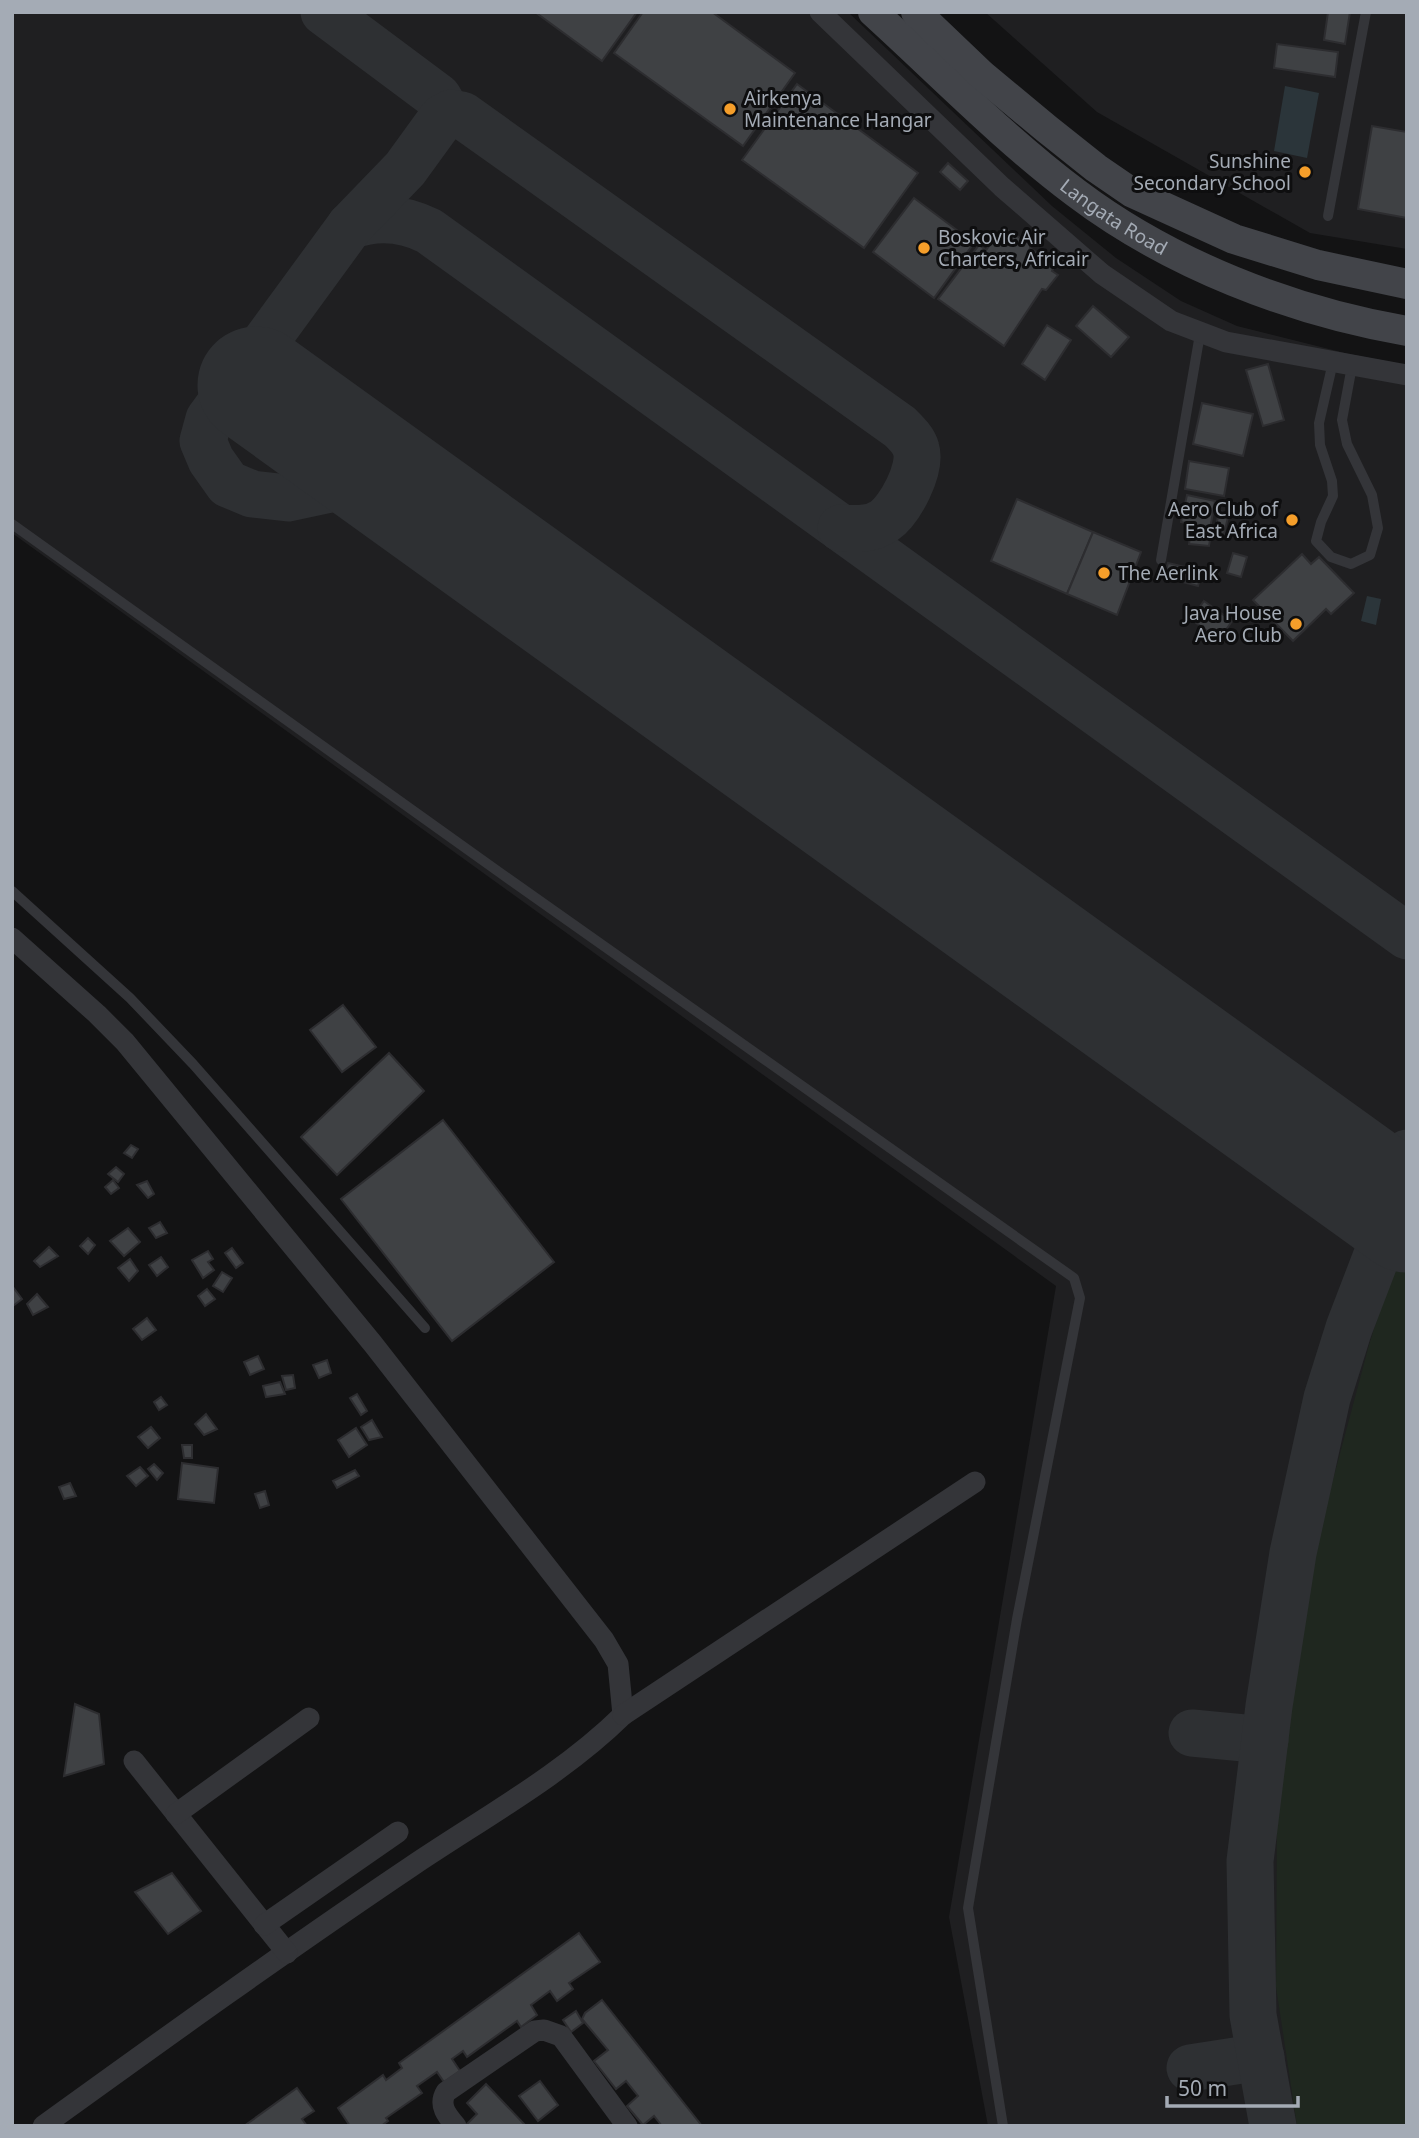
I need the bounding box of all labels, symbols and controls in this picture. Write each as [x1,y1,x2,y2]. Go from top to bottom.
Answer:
place label: Airkenya Maintenance Hangar [744,85,932,133]
marker: Airkenya Maintenance Hangar [722,101,738,117]
place label: Sunshine Secondary School [1133,148,1291,196]
marker: Sunshine Secondary School [1297,164,1313,180]
street label: Langata Road [1055,173,1172,261]
place label: Boskovic Air Charters, Africair [938,224,1089,272]
marker: Boskovic Air Charters, Africair [916,240,932,256]
place label: Aero Club of East Africa [1168,496,1279,544]
marker: Aero Club of East Africa [1284,512,1300,528]
place label: The Aerlink [1118,560,1218,586]
marker: The Aerlink [1096,565,1112,581]
place label: Java House Aero Club [1182,600,1282,648]
marker: Java House Aero Club [1288,616,1304,632]
scale bar [1167,2064,1298,2108]
text: 50 m [1178,2074,1227,2102]

